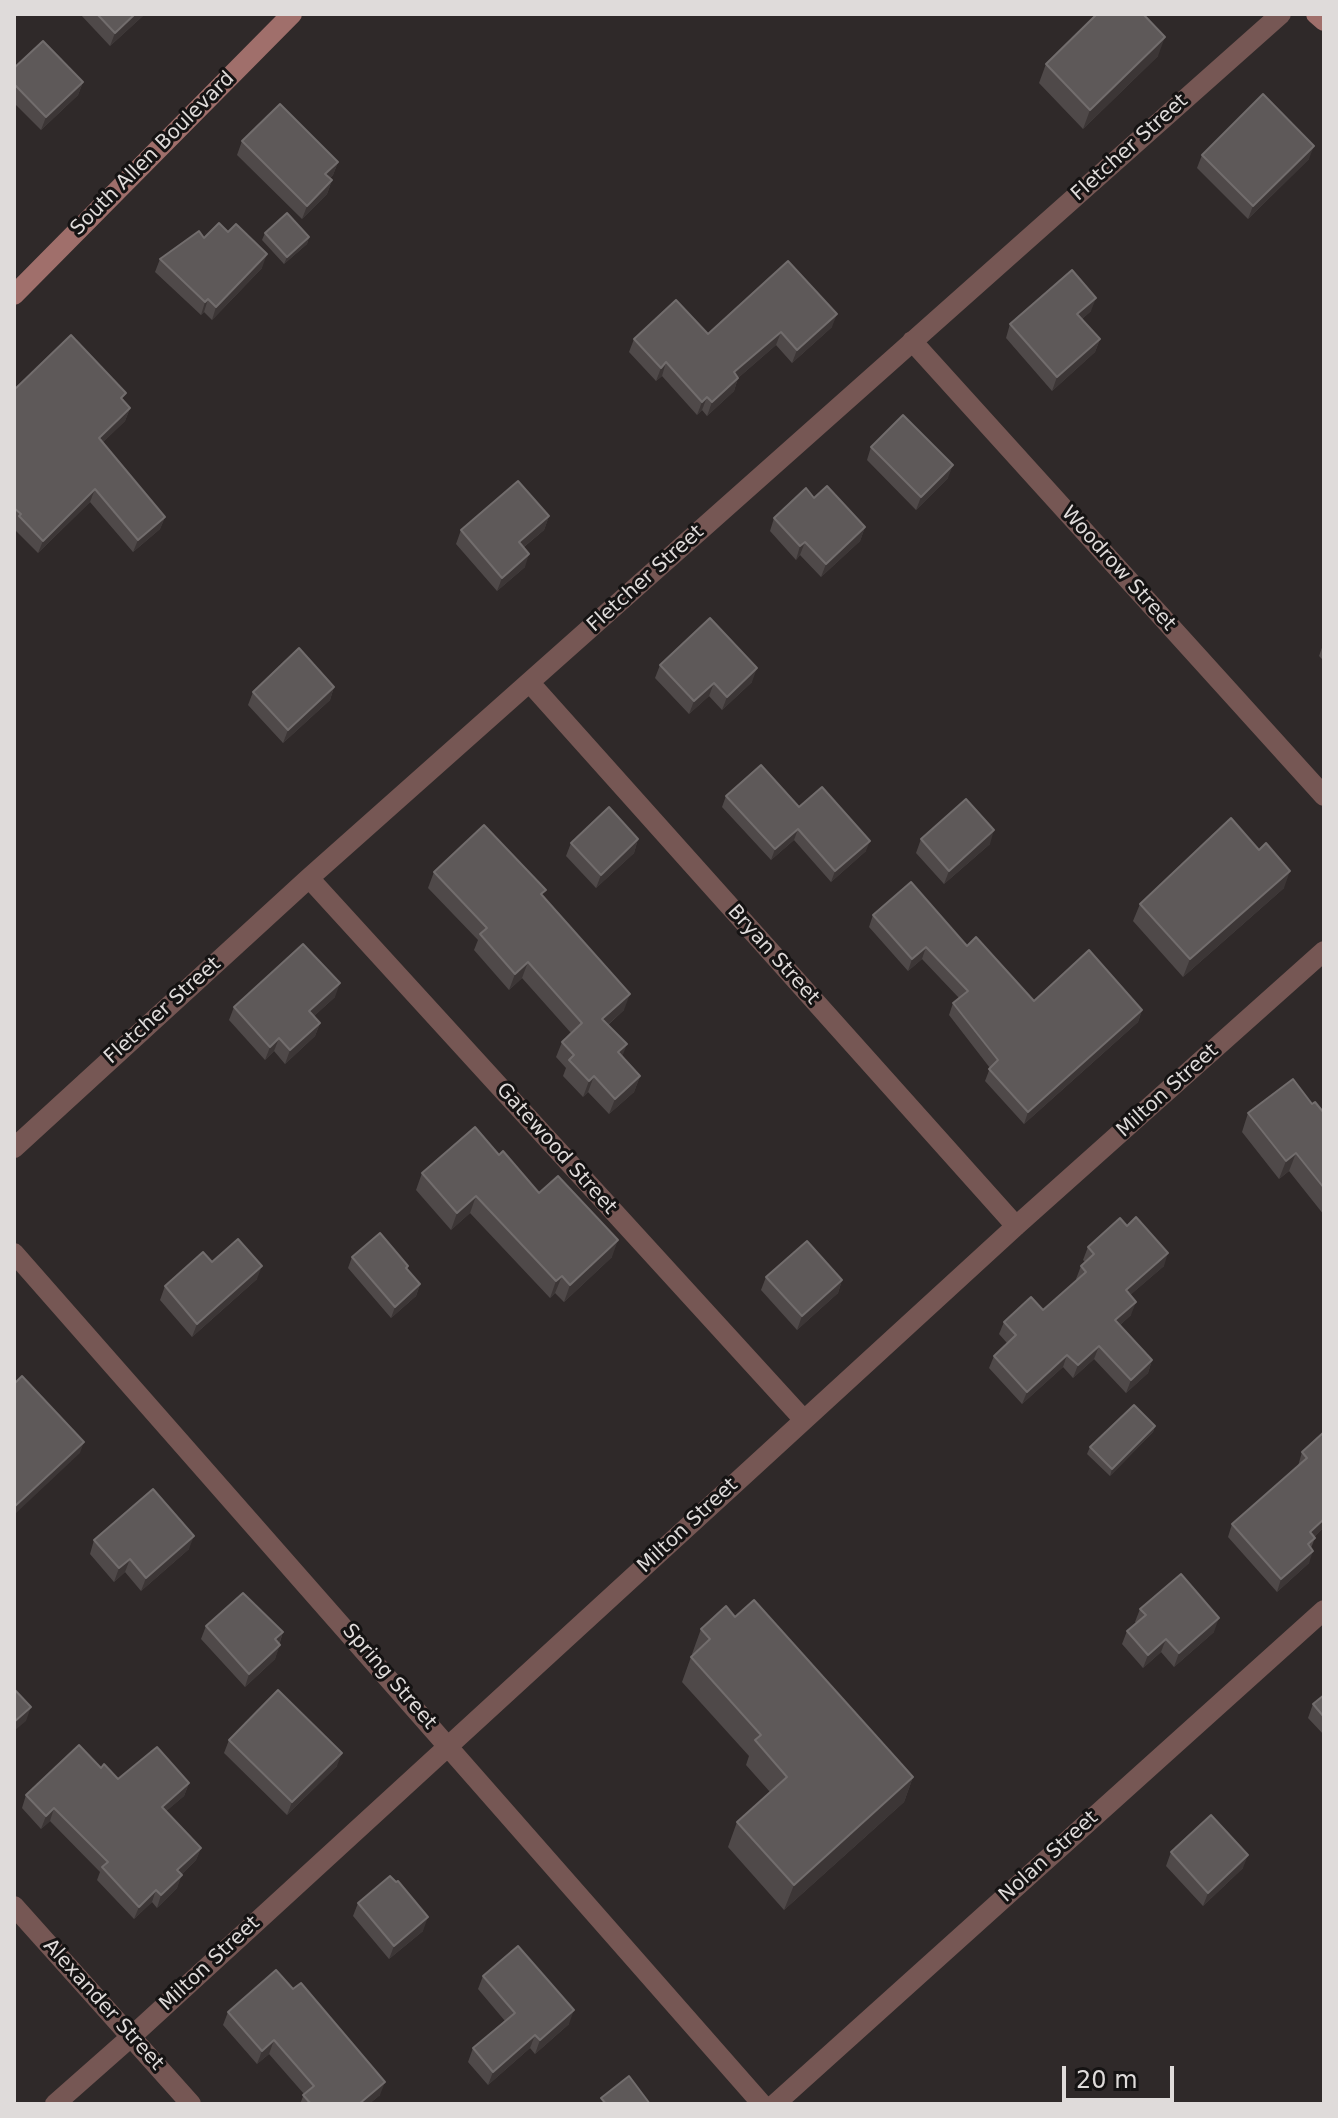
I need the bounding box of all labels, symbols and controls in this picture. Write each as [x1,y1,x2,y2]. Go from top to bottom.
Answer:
street label: South Allen Boulevard [66,67,240,241]
street label: Fletcher Street [1067,89,1193,207]
street label: Woodrow Street [1056,502,1180,636]
street label: Fletcher Street [583,520,709,638]
street label: Bryan Street [722,900,824,1010]
street label: Fletcher Street [100,952,226,1070]
street label: Milton Street [1112,1039,1224,1143]
street label: Gatewood Street [491,1078,621,1220]
street label: Milton Street [633,1473,743,1579]
street label: Spring Street [337,1619,441,1735]
street label: Nolan Street [995,1806,1103,1908]
street label: Milton Street [155,1911,265,2017]
street label: Alexander Street [38,1934,168,2076]
scale bar [1066,2050,1178,2100]
text: 20 m [1076,2066,1138,2094]

